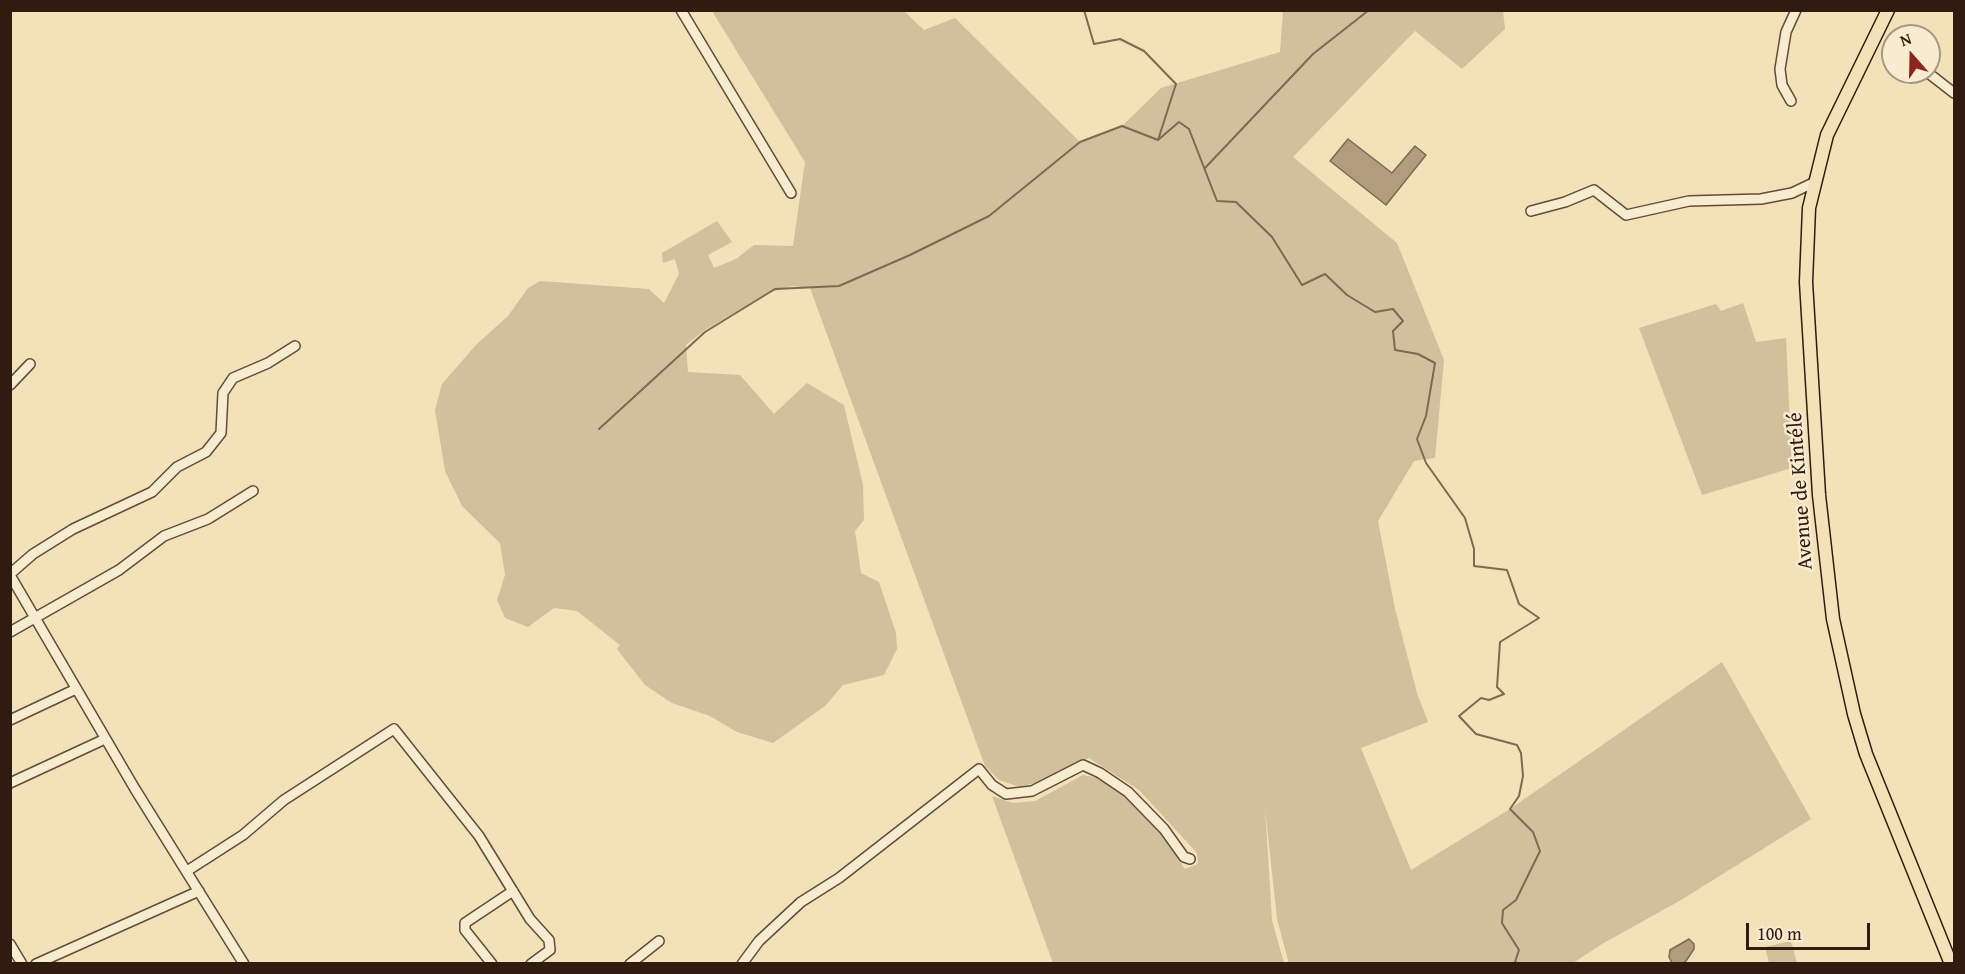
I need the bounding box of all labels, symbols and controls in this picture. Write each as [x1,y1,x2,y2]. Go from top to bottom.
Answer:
north arrow [1881,24,1941,84]
text: N [1896,26,1915,52]
street label: Avenue de Kintélé [1783,411,1819,571]
scale bar [1749,911,1874,949]
text: 100 m [1757,920,1802,947]

